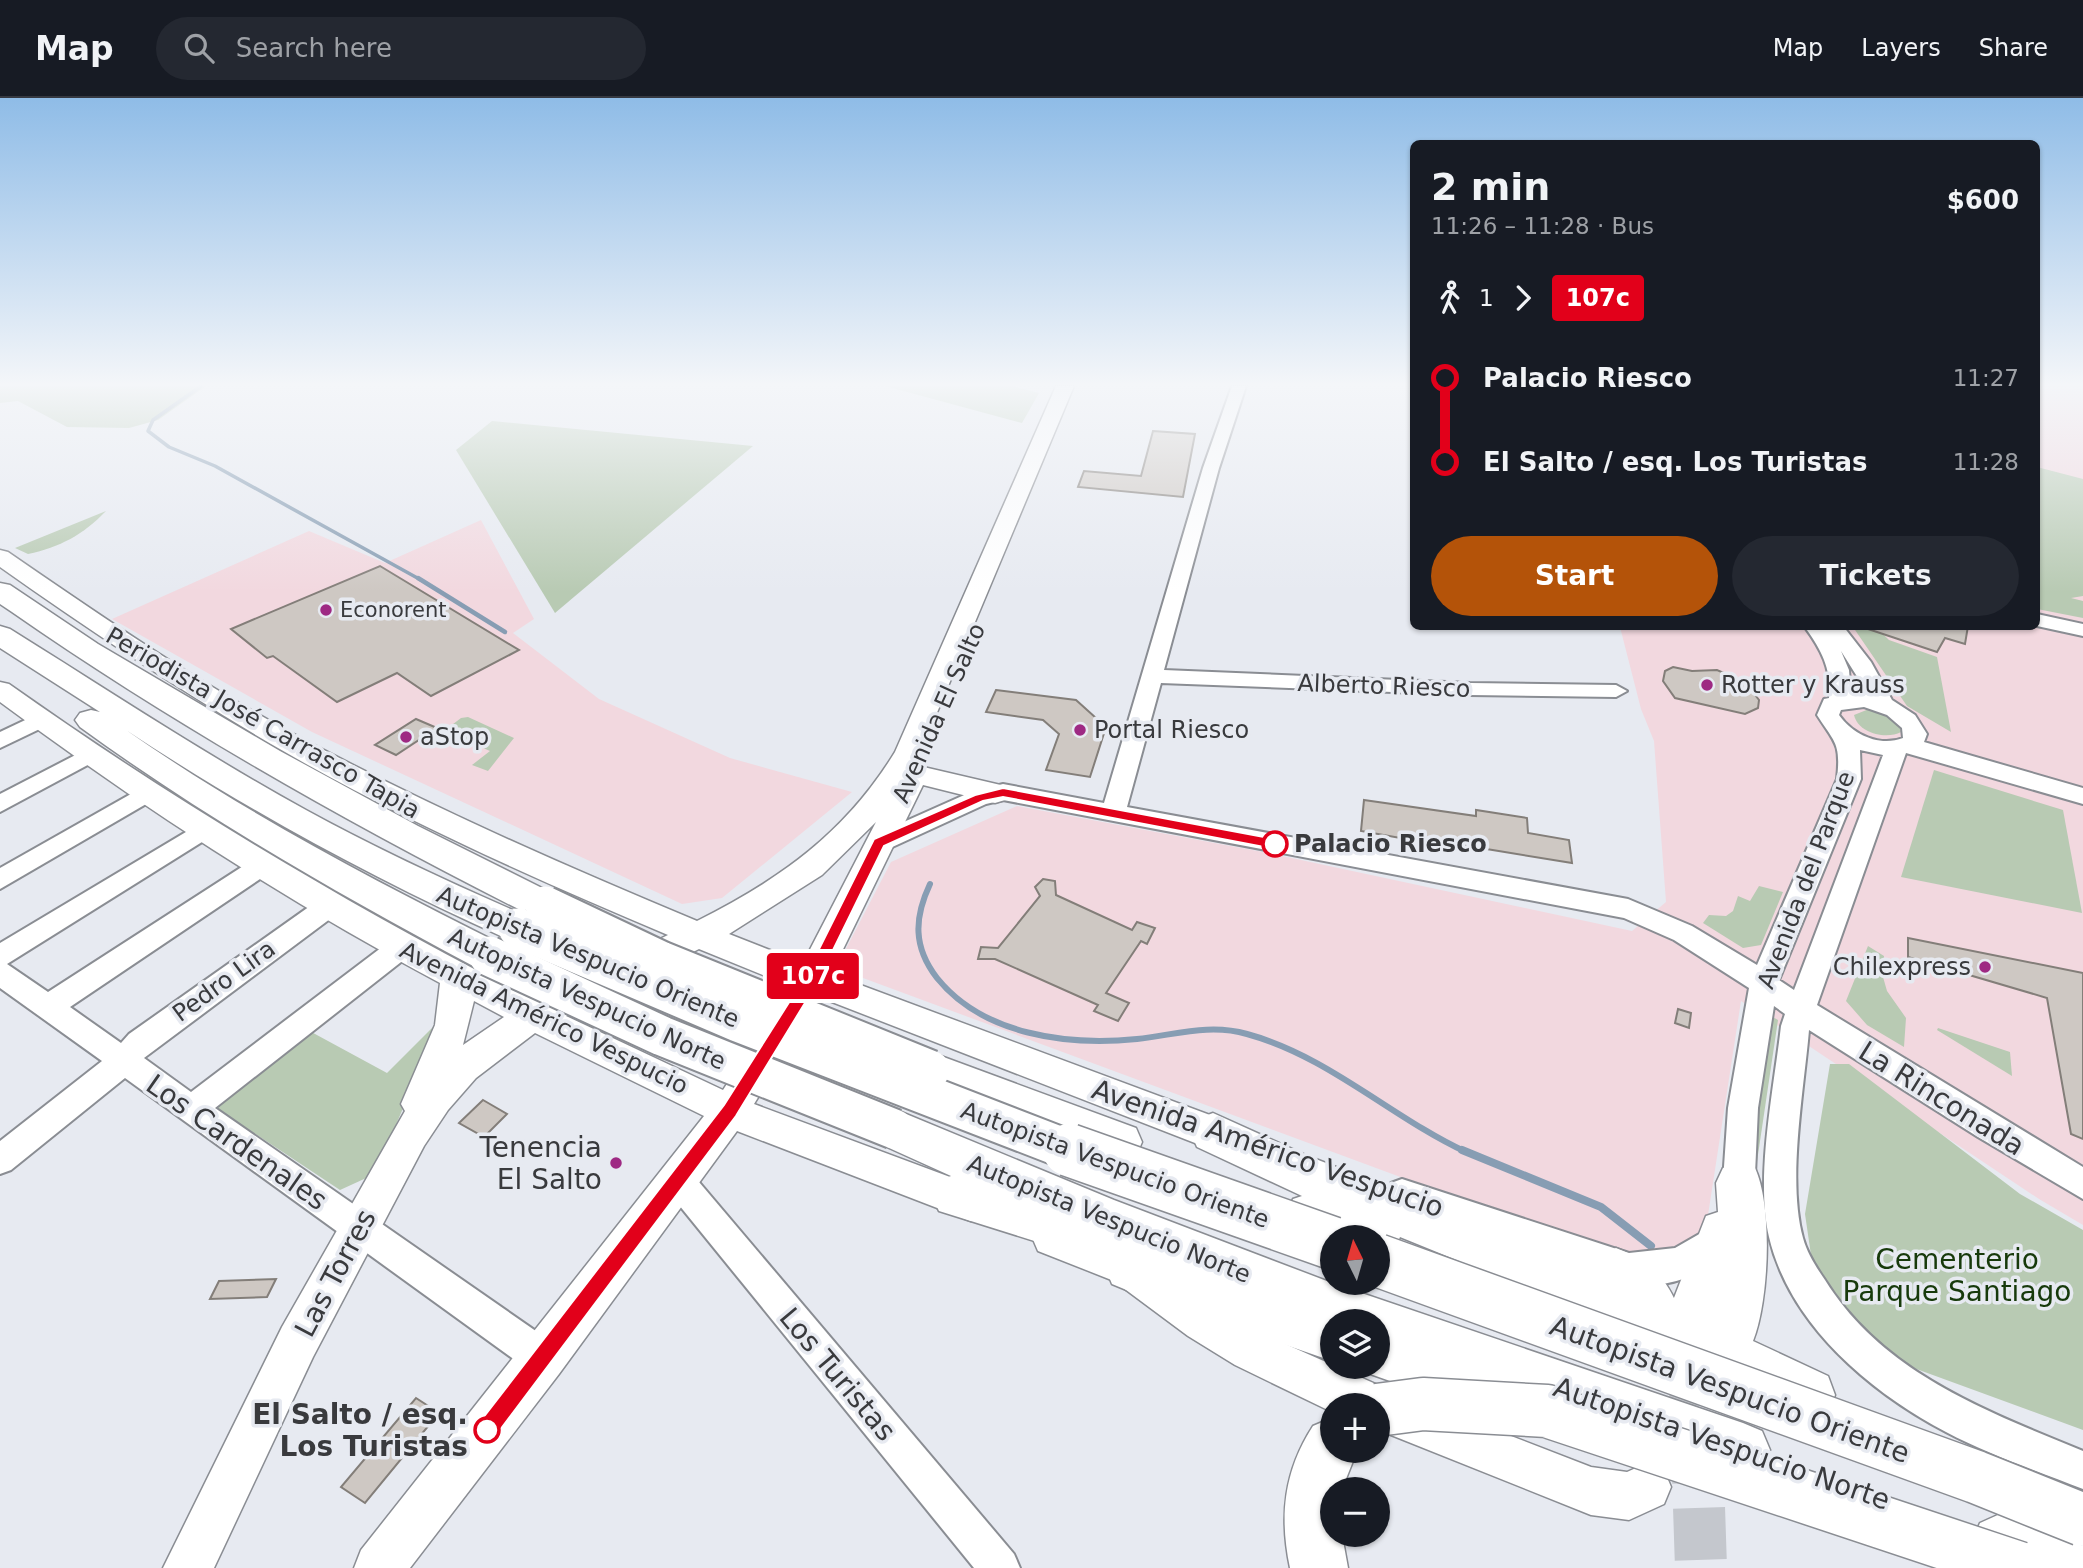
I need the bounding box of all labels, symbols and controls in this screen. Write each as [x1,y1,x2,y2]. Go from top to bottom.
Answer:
search box [156,17,646,80]
text: Map [35,29,114,68]
icon: search [180,29,218,67]
text: Search here [236,33,392,63]
text: Map [1773,34,1823,62]
text: Layers [1861,34,1941,62]
text: Share [1979,34,2048,62]
text: 2 min [1431,165,1550,209]
text: $600 [1947,185,2019,215]
text: 11:26 – 11:28 · Bus [1431,213,1654,239]
icon: walk [1431,279,1469,317]
icon: forward [1504,279,1542,317]
text: 107c [1566,284,1630,312]
text: 1 [1479,285,1494,311]
text: Palacio Riesco [1483,363,1692,393]
text: 11:27 [1953,365,2019,391]
text: El Salto / esq. Los Turistas [1483,447,1867,477]
text: 11:28 [1953,449,2019,475]
button: Start [1431,536,1718,616]
button: Tickets [1732,536,2019,616]
place label: Econorent [340,598,446,622]
marker: Econorent [318,602,334,618]
street label: Avenida El Salto [887,619,991,807]
street label: Periodista José Carrasco Tapia [101,621,425,825]
street label: Alberto Riesco [1297,669,1471,703]
place label: Rotter y Krauss [1721,671,1905,699]
marker: Rotter y Krauss [1699,677,1715,693]
place label: Portal Riesco [1094,716,1249,744]
marker: Portal Riesco [1072,722,1088,738]
place label: aStop [420,723,489,751]
marker: aStop [398,729,414,745]
street label: Avenida del Parque [1752,767,1860,993]
place label: Palacio Riesco [1294,830,1487,858]
marker: Palacio Riesco [1262,831,1288,857]
street label: Autopista Vespucio Oriente [433,880,743,1034]
street label: Autopista Vespucio Norte [444,922,730,1076]
street label: Pedro Lira [167,934,281,1028]
street label: Avenida Américo Vespucio [395,936,693,1100]
line badge: 107c [764,953,862,999]
place label: Chilexpress [1833,953,1971,981]
marker: Chilexpress [1977,959,1993,975]
text: 107c [781,962,845,990]
street label: La Rinconada [1853,1034,2031,1162]
street label: Los Cardenales [140,1068,333,1217]
street label: Avenida Américo Vespucio [1088,1073,1448,1224]
street label: Autopista Vespucio Oriente [957,1096,1273,1234]
place label: Tenencia El Salto [478,1131,602,1196]
street label: Autopista Vespucio Norte [963,1149,1255,1289]
marker: Tenencia El Salto [608,1155,624,1171]
street label: Las Torres [288,1204,383,1343]
north arrow [1320,1225,1390,1295]
map controls [1320,1225,1390,1547]
park label: Cementerio Parque Santiago [1843,1243,2071,1308]
street label: Los Turistas [773,1301,903,1447]
button: layers [1320,1309,1390,1379]
street label: Autopista Vespucio Oriente [1546,1309,1914,1470]
street label: Autopista Vespucio Norte [1549,1370,1894,1517]
button: + [1320,1393,1390,1463]
place label: El Salto / esq. Los Turistas [252,1398,468,1463]
marker: El Salto / esq. Los Turistas [474,1417,500,1443]
button: − [1320,1477,1390,1547]

